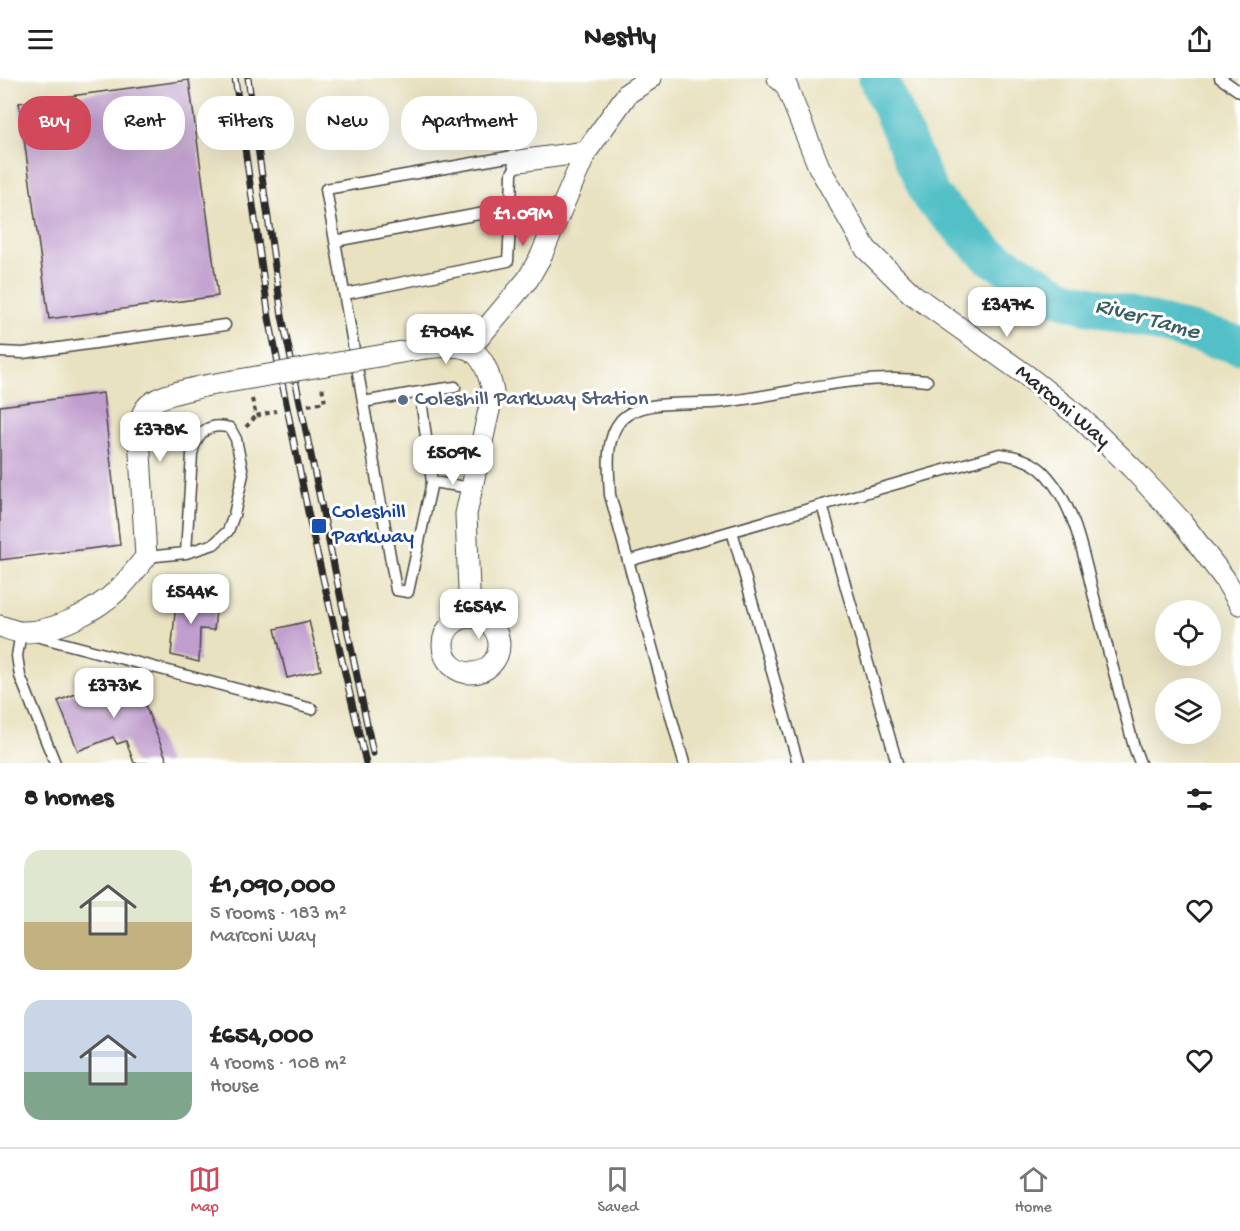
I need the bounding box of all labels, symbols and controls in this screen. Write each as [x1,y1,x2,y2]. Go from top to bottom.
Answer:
icon: menu [24,23,57,56]
text: Nestly [584,23,656,55]
icon: share [1183,23,1216,56]
chip: Buy [18,96,91,150]
chip: Rent [103,96,185,150]
chip: Filters [197,96,294,150]
chip: New [306,96,389,150]
chip: Apartment [401,96,537,150]
pin: £1.09M [474,196,572,247]
text: £1.09M [494,204,552,227]
pin: £347K [965,287,1049,338]
water label: River Tame [1092,292,1204,348]
text: £347K [982,295,1032,318]
pin: £704K [404,314,488,365]
text: £704K [420,322,472,345]
street label: Marconi Way [1009,360,1115,454]
place label: Coleshill Parkway Station [415,387,649,413]
marker: Coleshill Parkway Station [396,393,410,407]
pin: £378K [118,412,202,463]
text: £378K [134,420,186,443]
pin: £509K [411,435,495,486]
text: £509K [427,443,479,466]
place label: Coleshill Parkway [331,500,414,551]
marker: Coleshill Parkway [310,517,328,535]
pin: £544K [149,574,233,625]
text: £544K [166,582,216,605]
pin: £654K [437,589,521,640]
text: £654K [454,597,504,620]
map controls [1155,600,1221,744]
button: locate [1155,600,1221,666]
pin: £373K [72,668,156,719]
text: £373K [88,676,140,699]
button: layers [1155,678,1221,744]
icon: filters [1183,783,1216,816]
text: 8 homes [24,784,113,815]
text: £1,090,000 [210,872,335,903]
icon: home [72,874,144,946]
icon: heart [1183,894,1216,927]
text: 5 rooms · 183 m² [210,903,347,926]
text: Marconi Way [210,926,316,949]
text: £654,000 [210,1022,313,1053]
icon: home [72,1024,144,1096]
icon: heart [1183,1044,1216,1077]
text: 4 rooms · 108 m² [210,1053,347,1076]
text: House [210,1076,259,1099]
tab: Map [188,1163,221,1218]
tab: Saved [597,1163,638,1218]
tab: Home [1015,1163,1052,1218]

